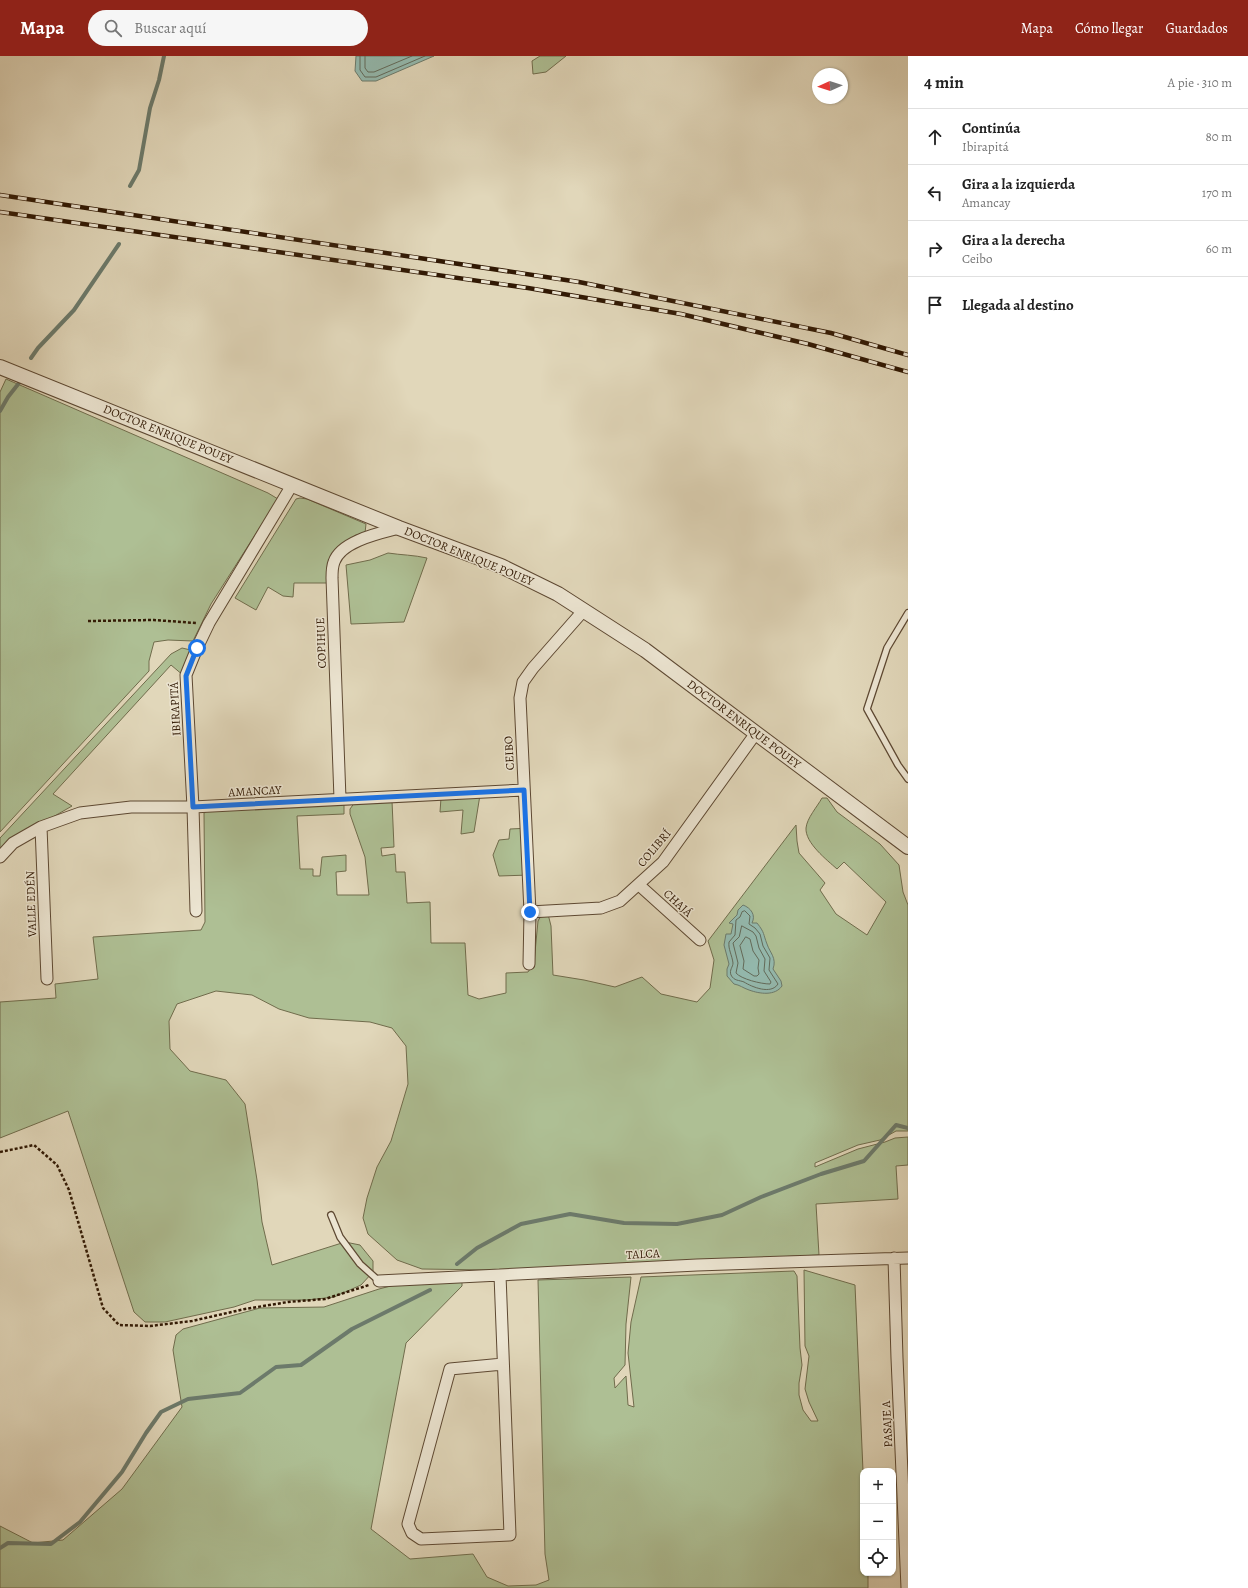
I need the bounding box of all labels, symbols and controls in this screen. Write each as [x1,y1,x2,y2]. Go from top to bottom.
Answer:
search box [88,10,368,46]
text: Mapa [20,15,64,41]
icon: search [102,17,124,39]
text: Buscar aquí [134,18,206,38]
text: Mapa [1021,19,1053,38]
text: Cómo llegar [1075,19,1143,38]
text: Guardados [1165,19,1228,38]
north arrow [812,68,848,104]
text: 4 min [924,71,964,94]
text: A pie · 310 m [1168,74,1232,91]
text: Continúa [962,118,1020,138]
icon: ahead [924,126,946,148]
text: 80 m [1205,128,1232,145]
text: Ibirapitá [962,138,1009,155]
text: Gira a la izquierda [962,174,1075,194]
icon: left [924,182,946,204]
text: 170 m [1202,184,1232,201]
text: Amancay [962,194,1010,211]
text: Gira a la derecha [962,230,1065,250]
icon: right [924,238,946,260]
text: 60 m [1206,240,1232,257]
text: Ceibo [962,250,992,267]
icon: arrive [924,294,946,316]
text: Llegada al destino [962,295,1074,315]
street label: DOCTOR ENRIQUE POUEY [101,401,236,468]
street label: DOCTOR ENRIQUE POUEY [402,523,537,590]
street label: COPIHUE [312,617,330,669]
route start [188,639,206,657]
street label: DOCTOR ENRIQUE POUEY [684,676,804,772]
street label: IBIRAPITÁ [166,681,184,736]
street label: CEIBO [500,735,518,771]
street label: AMANCAY [227,782,283,800]
street label: COLIBRÍ [634,826,674,870]
street label: VALLE EDÉN [22,870,40,938]
street label: CHAJÁ [660,886,697,921]
route end [521,903,539,921]
street label: TALCA [626,1245,661,1263]
street label: PASAJE A [878,1399,896,1448]
map controls [860,1468,896,1576]
button: + [860,1468,896,1504]
button: − [860,1504,896,1540]
button: locate [860,1540,896,1576]

